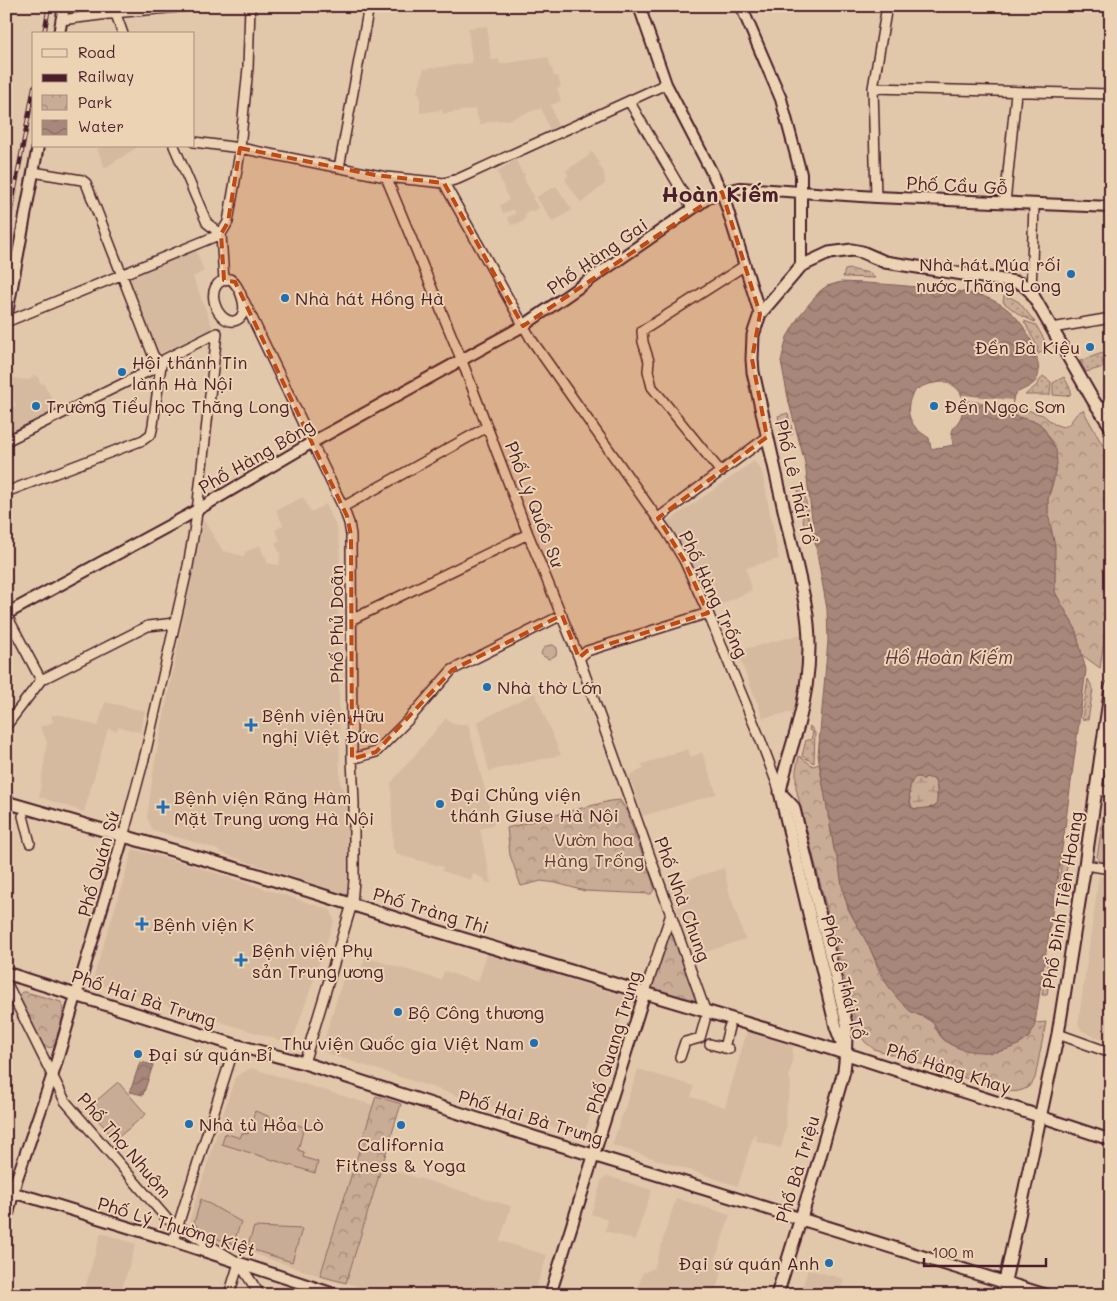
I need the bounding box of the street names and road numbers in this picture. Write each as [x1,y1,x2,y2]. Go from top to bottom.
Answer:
street label: Phố Cầu Gỗ [906,170,1009,200]
street label: Phố Hàng Gai [542,212,652,300]
street label: Phố Hàng Bông [194,413,318,499]
street label: Phố Lê Thái Tổ [770,417,822,547]
street label: Phố Lý Quốc Sư [500,438,570,572]
street label: Phố Hàng Trống [674,526,754,662]
street label: Phố Phủ Doãn [324,565,348,683]
street label: Phố Quán Sứ [72,807,125,919]
street label: Phố Đinh Tiên Hoàng [1036,809,1088,991]
street label: Phố Nhà Chung [649,833,717,965]
street label: Phố Tràng Thi [370,881,492,939]
street label: Phố Lê Thái Tổ [816,912,872,1042]
street label: Phố Hai Bà Trưng [69,963,219,1033]
street label: Phố Quang Trung [580,968,646,1116]
street label: Phố Hàng Khay [884,1037,1014,1099]
street label: Phố Hai Bà Trưng [456,1084,606,1150]
street label: Phố Thợ Nhuộm [72,1087,178,1203]
street label: Phố Bà Triệu [769,1112,825,1226]
street label: Phố Lý Thường Kiệt [95,1190,259,1262]

